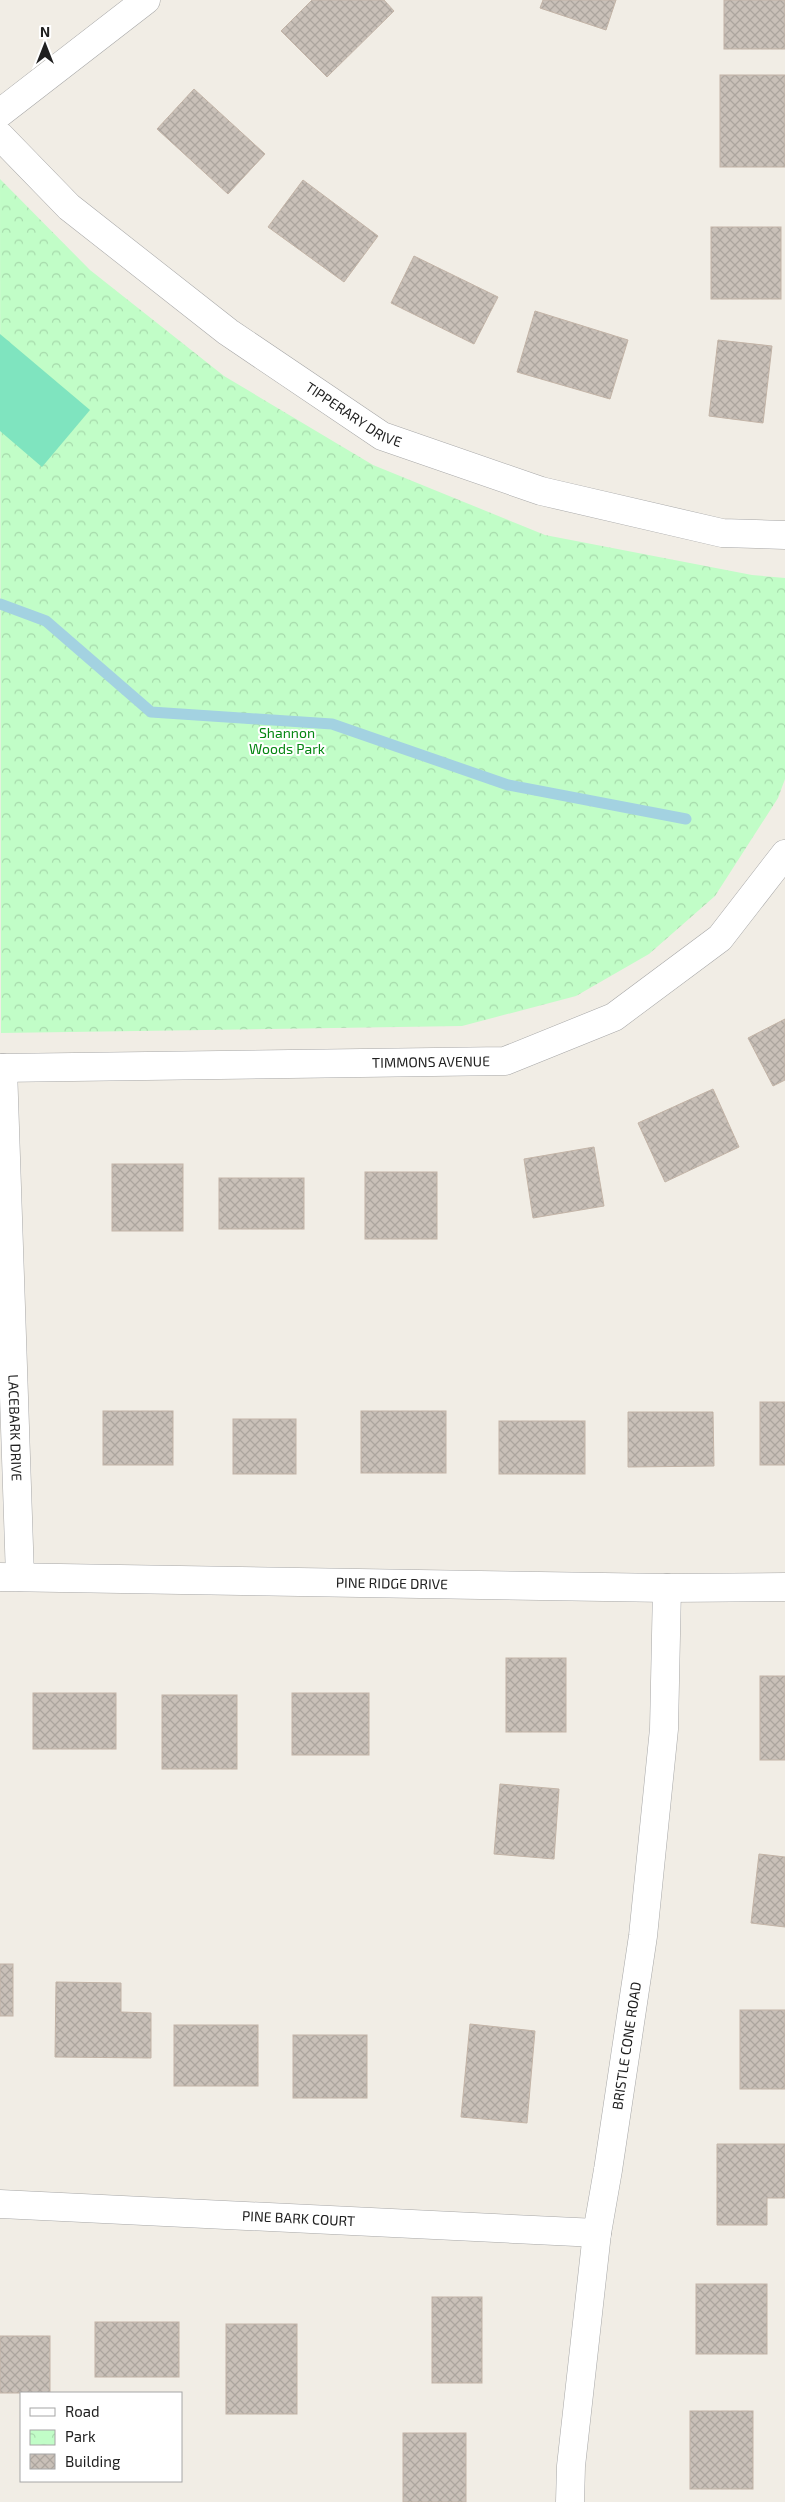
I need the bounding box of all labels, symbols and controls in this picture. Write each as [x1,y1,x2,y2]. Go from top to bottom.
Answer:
north arrow [20,20,70,70]
text: N [40,23,50,40]
street label: TIPPERARY DRIVE [303,378,404,450]
park label: Shannon Woods Park [249,724,325,757]
street label: TIMMONS AVENUE [372,1052,490,1071]
street label: LACEBARK DRIVE [5,1374,26,1482]
street label: PINE RIDGE DRIVE [336,1574,448,1592]
street label: BRISTLE CONE ROAD [608,1981,644,2111]
street label: PINE BARK COURT [242,2207,356,2229]
legend [20,2392,182,2482]
text: Road [65,2402,100,2420]
text: Park [65,2427,96,2445]
text: Building [65,2452,121,2470]

